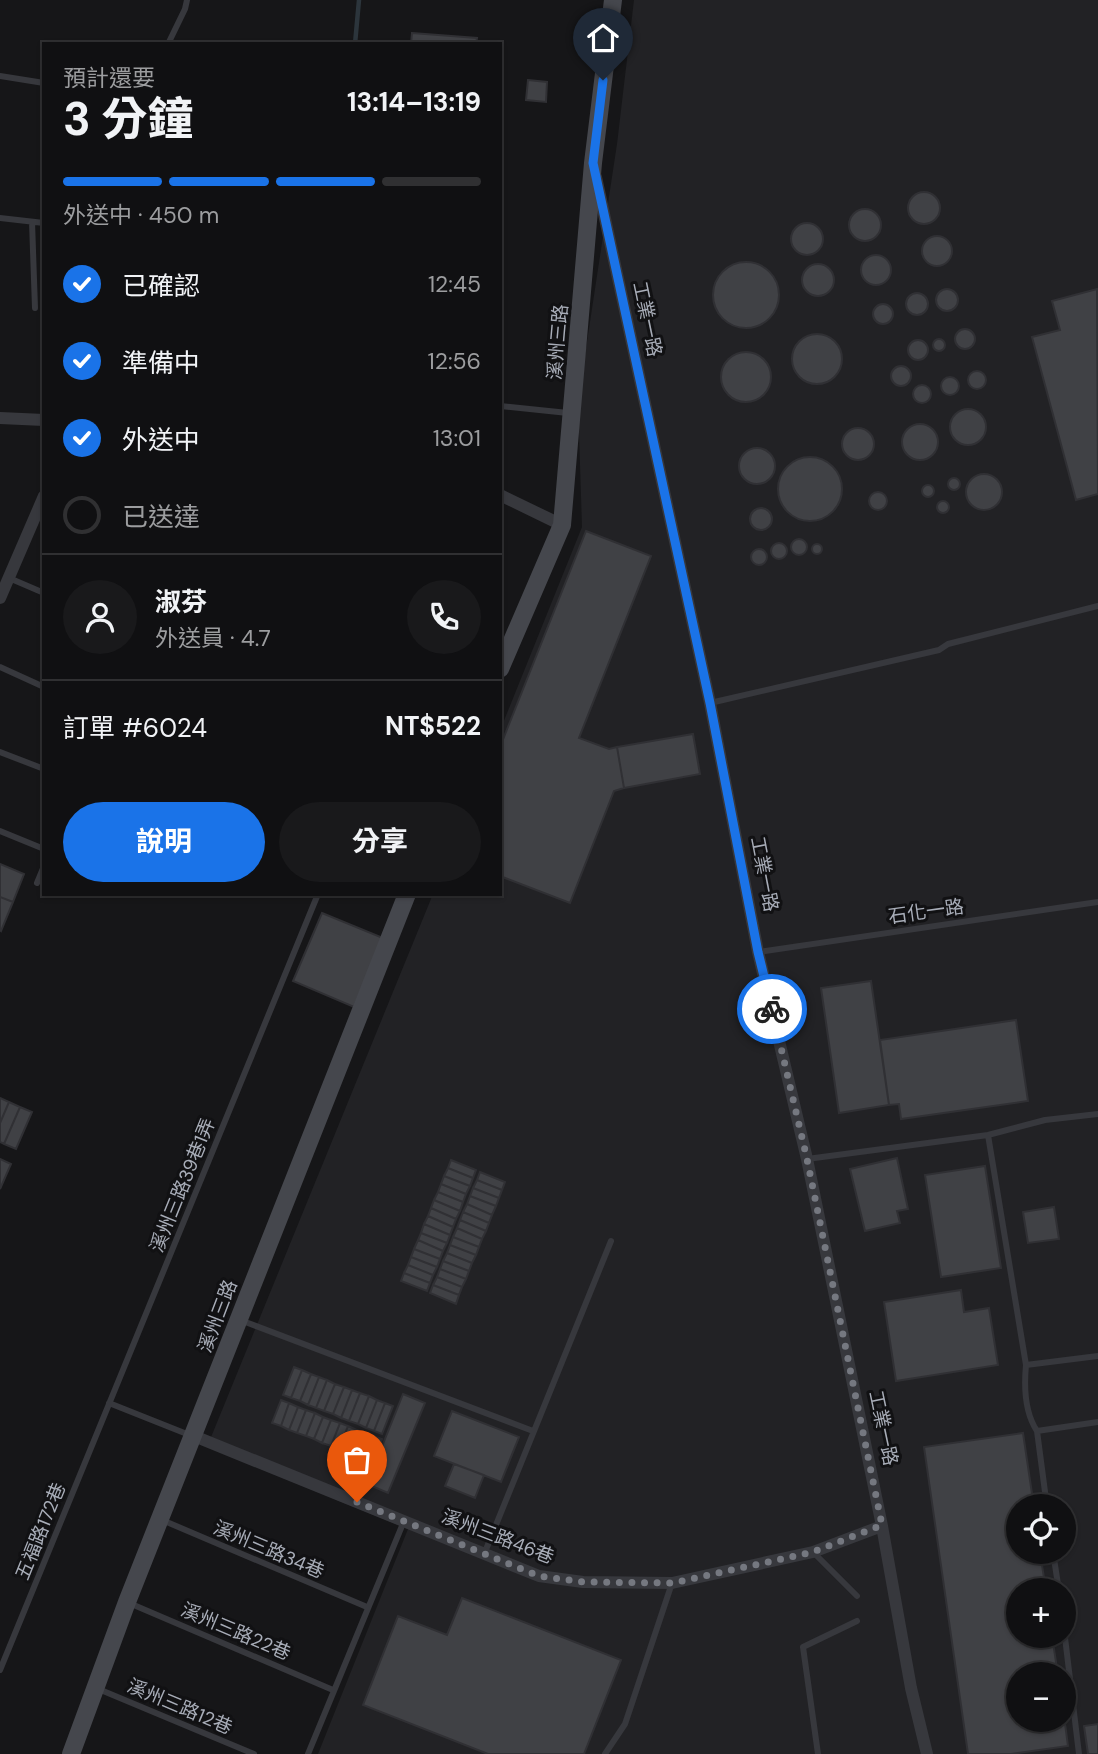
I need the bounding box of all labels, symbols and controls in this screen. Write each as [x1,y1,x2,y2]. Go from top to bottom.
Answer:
pin [573,8,633,80]
icon: home [584,19,622,57]
text: 預計還要 [63,63,155,93]
text: 13:14–13:19 [347,85,481,119]
text: 3 分鐘 [63,89,194,149]
text: 外送中 · 450 m [63,200,219,230]
icon: check [63,265,101,303]
text: 已確認 [122,269,200,303]
text: 12:45 [428,269,481,299]
street label: 工業一路 [627,279,668,359]
street label: 溪州三路 [542,303,573,381]
icon: check [63,342,101,380]
text: 準備中 [122,346,200,380]
text: 12:56 [427,346,481,376]
icon: check [63,419,101,457]
text: 外送中 [122,423,200,457]
text: 13:01 [433,423,481,453]
text: 已送達 [122,500,200,534]
button: person [63,580,137,654]
button: phone [407,580,481,654]
text: 淑芬 [155,585,207,619]
text: 外送員 · 4.7 [155,623,271,653]
text: NT$522 [385,709,481,743]
text: 訂單 #6024 [63,711,207,745]
button: 說明 [63,802,265,882]
button: 分享 [279,802,481,882]
street label: 工業一路 [745,834,784,914]
street label: 石化一路 [887,894,965,929]
courier [737,974,807,1044]
icon: bike [753,990,791,1028]
street label: 溪州三路39巷1弄 [144,1114,221,1256]
street label: 溪州三路 [192,1276,243,1356]
street label: 工業一路 [863,1388,904,1468]
pin [327,1430,387,1502]
icon: bag [338,1441,376,1479]
street label: 五福路172巷 [10,1479,71,1583]
map controls [1006,1494,1076,1732]
button: locate [1006,1494,1076,1564]
street label: 溪州三路46巷 [438,1504,558,1569]
street label: 溪州三路34巷 [210,1515,328,1584]
button: + [1006,1578,1076,1648]
street label: 溪州三路22巷 [177,1597,294,1666]
button: − [1006,1662,1076,1732]
street label: 溪州三路12巷 [123,1673,236,1740]

